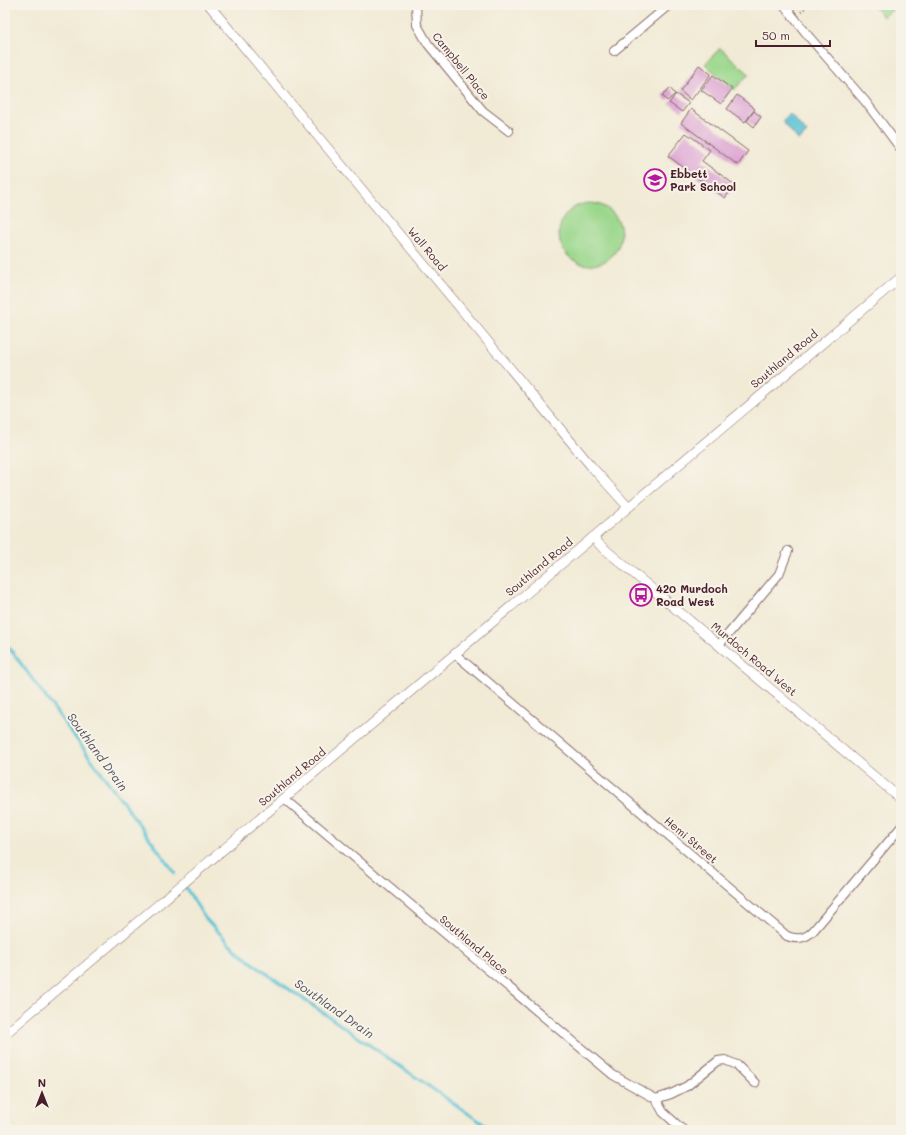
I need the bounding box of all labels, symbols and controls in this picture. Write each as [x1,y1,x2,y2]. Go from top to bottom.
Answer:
scale bar [756,22,830,48]
text: 50 m [762,27,790,43]
street label: Campbell Place [430,29,493,103]
place label: Ebbett Park School [670,166,736,194]
school or university icon: Ebbett Park School [642,167,668,193]
street label: Wall Road [405,224,450,274]
street label: Southland Road [747,326,820,391]
street label: Southland Road [502,534,575,599]
place label: 420 Murdoch Road West [656,581,728,609]
bus stop icon: 420 Murdoch Road West [628,582,654,608]
street label: Murdoch Road West [708,618,800,699]
water label: Southland Drain [64,709,132,794]
street label: Southland Road [255,744,328,809]
street label: Hemi Street [661,813,721,866]
street label: Southland Place [437,911,512,978]
water label: Southland Drain [292,975,378,1042]
north arrow [22,1073,62,1113]
text: N [38,1075,46,1090]

